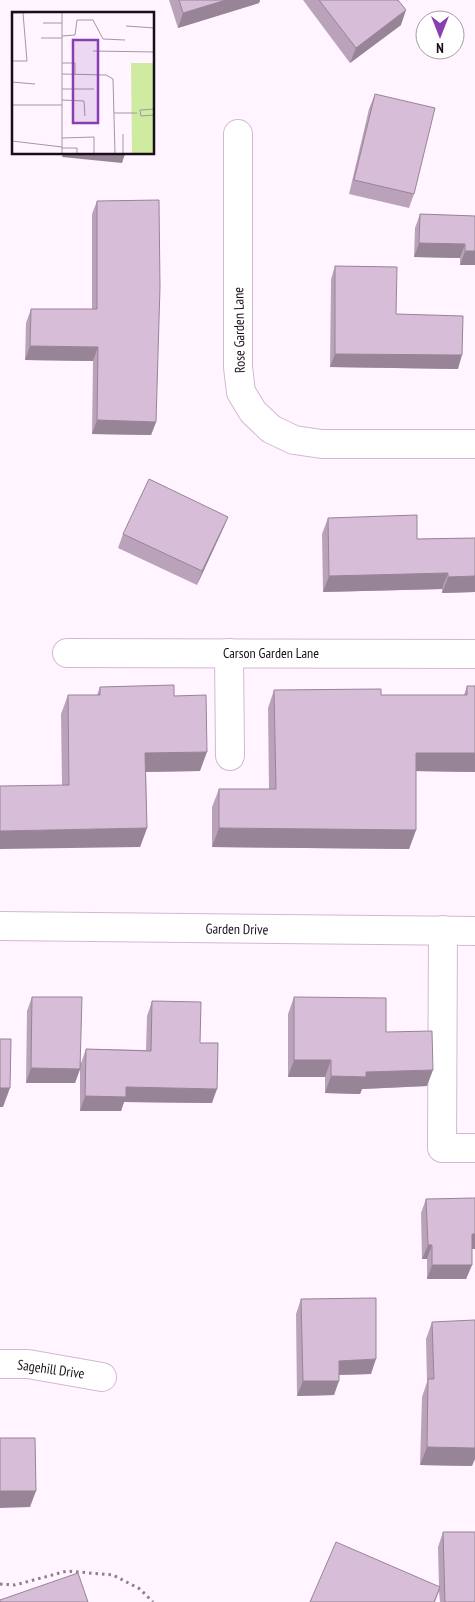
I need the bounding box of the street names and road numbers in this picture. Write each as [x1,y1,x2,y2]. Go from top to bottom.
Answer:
street label: Rose Garden Lane [229,287,249,373]
street label: Carson Garden Lane [223,644,319,662]
street label: Garden Drive [205,919,269,939]
street label: Sagehill Drive [16,1355,86,1383]

